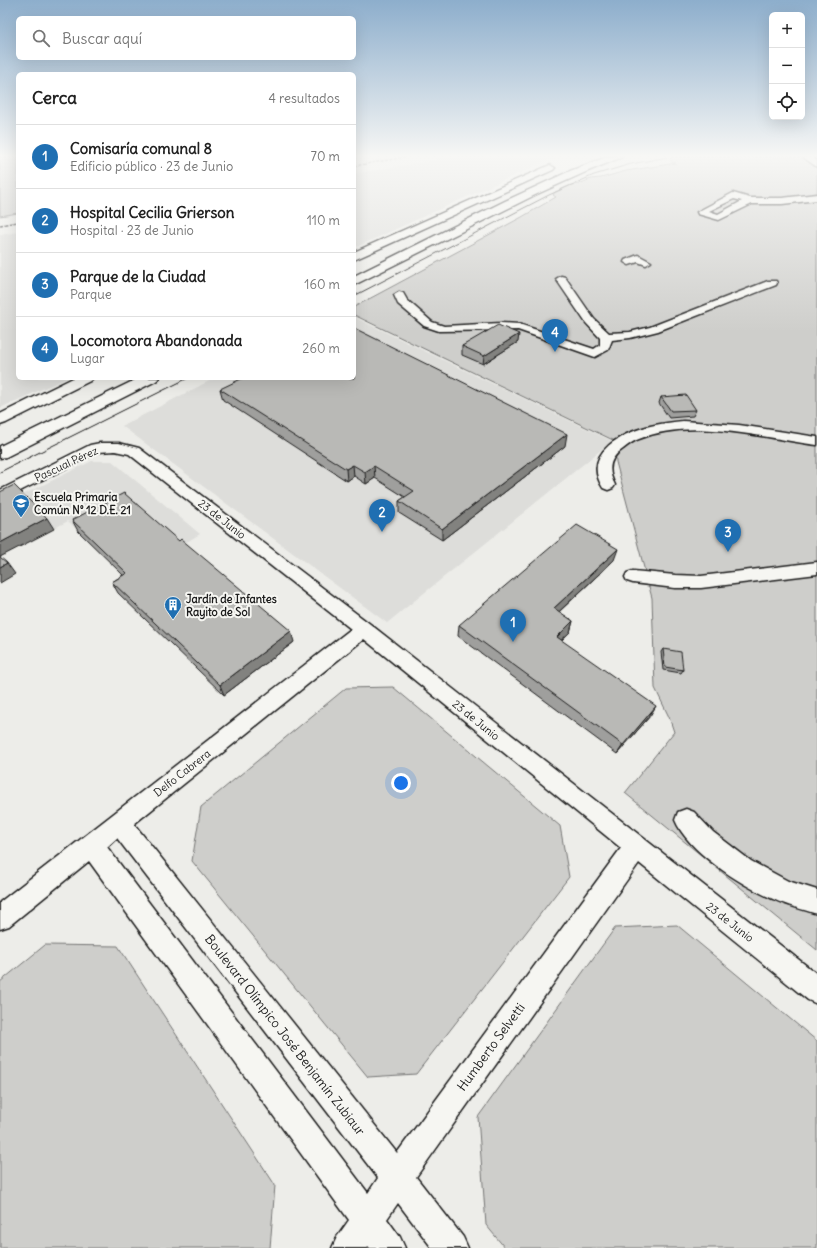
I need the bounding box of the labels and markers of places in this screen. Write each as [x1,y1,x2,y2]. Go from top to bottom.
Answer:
pin: 4 [542,319,568,352]
place label: Escuela Primaria Común N° 12 D.E. 21 [34,490,131,517]
school or university icon: Escuela Primaria Común N° 12 D.E. 21 [11,493,31,518]
pin: 2 [369,499,395,532]
pin: 3 [715,519,741,552]
place label: Jardín de Infantes Rayito de Sol [186,592,277,620]
building icon: Jardín de Infantes Rayito de Sol [163,595,183,620]
pin: 1 [500,609,526,642]

